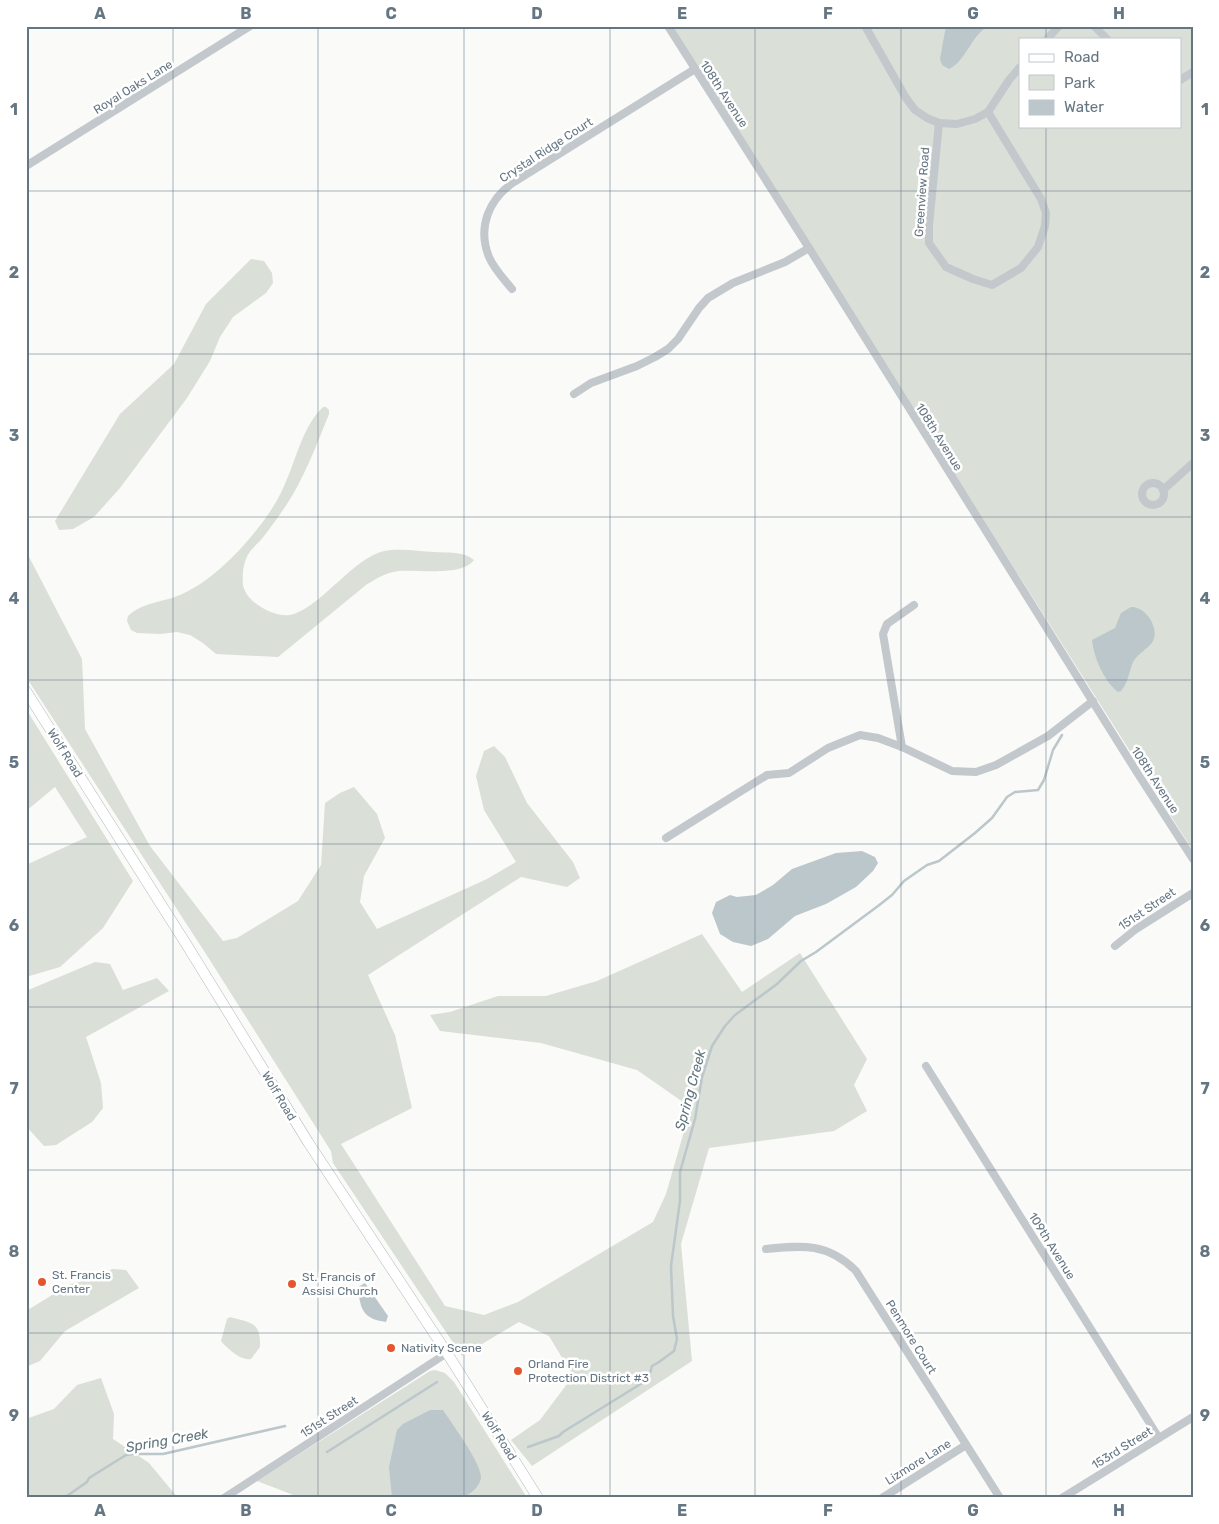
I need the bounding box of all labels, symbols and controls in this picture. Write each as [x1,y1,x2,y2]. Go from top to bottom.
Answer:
text: A [94,4,106,23]
text: B [240,4,252,23]
text: C [385,4,397,23]
text: D [531,4,543,23]
text: E [677,4,687,23]
text: F [823,4,833,23]
text: G [967,4,979,23]
text: H [1113,4,1125,23]
legend [1019,38,1182,128]
text: Road [1064,48,1100,66]
street label: Royal Oaks Lane [91,57,175,117]
street label: 108th Avenue [697,58,751,130]
text: Park [1064,74,1095,92]
text: Water [1064,98,1104,116]
text: 1 [10,100,18,119]
text: 1 [1201,100,1209,119]
street label: Crystal Ridge Court [497,114,596,185]
street label: Greenview Road [912,147,932,237]
text: 2 [9,263,19,282]
text: 2 [1200,263,1210,282]
street label: 108th Avenue [913,401,965,474]
text: 3 [9,426,19,445]
text: 3 [1200,426,1210,445]
text: 4 [9,589,20,608]
text: 4 [1200,589,1211,608]
street label: Wolf Road [45,726,85,780]
street label: 108th Avenue [1128,744,1182,816]
text: 5 [9,753,19,772]
text: 5 [1200,753,1210,772]
street label: 151st Street [1116,885,1178,933]
text: 6 [9,916,19,935]
text: 6 [1200,916,1210,935]
water label: Spring Creek [671,1047,710,1133]
street label: Wolf Road [259,1069,299,1123]
text: 7 [9,1079,19,1098]
text: 7 [1200,1079,1210,1098]
street label: 109th Avenue [1026,1210,1078,1282]
text: 8 [9,1242,20,1261]
text: 8 [1200,1242,1211,1261]
place label: St. Francis Center [52,1268,111,1296]
place label: St. Francis of Assisi Church [302,1270,378,1298]
marker: St. Francis Center [36,1276,48,1288]
marker: St. Francis of Assisi Church [286,1278,298,1290]
street label: Penmore Court [883,1297,940,1377]
place label: Nativity Scene [401,1341,482,1355]
marker: Nativity Scene [385,1342,397,1354]
place label: Orland Fire Protection District #3 [528,1357,649,1385]
marker: Orland Fire Protection District #3 [512,1365,524,1377]
street label: 151st Street [298,1393,361,1441]
text: 9 [9,1406,19,1425]
text: 9 [1200,1406,1210,1425]
street label: Wolf Road [479,1409,519,1463]
street label: 153rd Street [1089,1424,1155,1472]
water label: Spring Creek [125,1425,210,1456]
street label: Lizmore Lane [883,1436,954,1488]
text: A [94,1501,106,1520]
text: B [240,1501,252,1520]
text: C [385,1501,397,1520]
text: D [531,1501,543,1520]
text: E [677,1501,687,1520]
text: F [823,1501,833,1520]
text: G [967,1501,979,1520]
text: H [1113,1501,1125,1520]

